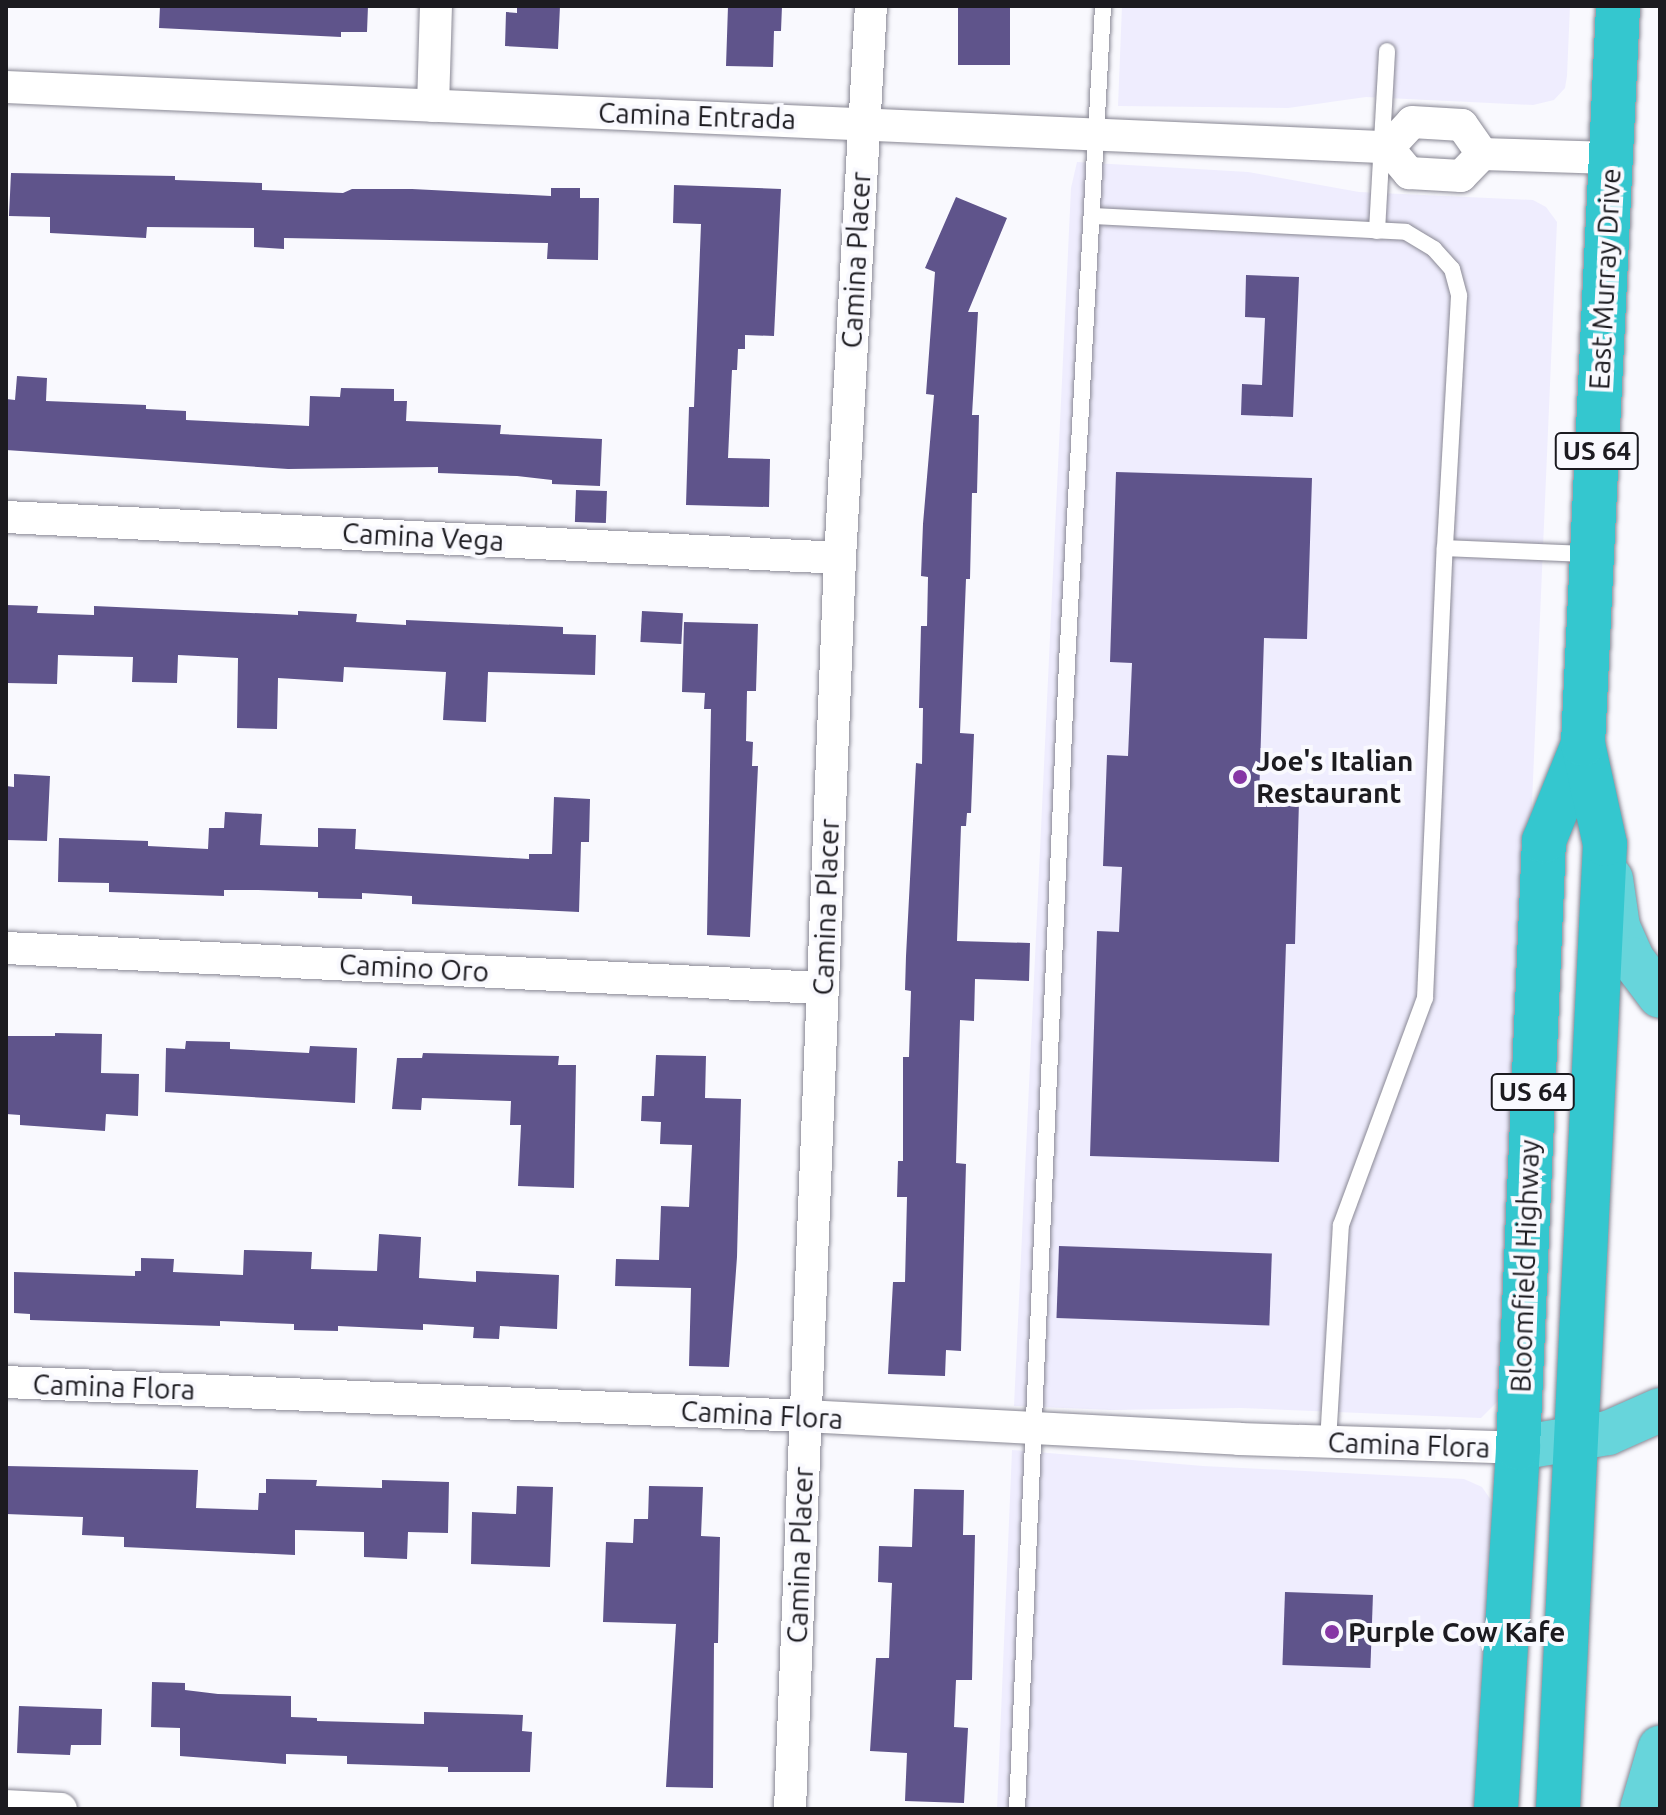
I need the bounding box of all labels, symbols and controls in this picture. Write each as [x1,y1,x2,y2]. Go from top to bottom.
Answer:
street label: Camina Entrada [598,96,796,136]
street label: East Murray Drive [1582,167,1628,391]
street label: Camina Placer [835,171,877,349]
road number: US 64 [1553,429,1641,473]
street label: Camina Vega [341,516,505,558]
place label: Joe's Italian Restaurant [1256,744,1413,810]
marker: Joe's Italian Restaurant [1231,768,1249,786]
street label: Camina Placer [806,818,846,996]
street label: Camino Oro [338,947,490,989]
road number: US 64 [1489,1070,1577,1114]
street label: Bloomfield Highway [1504,1139,1546,1393]
street label: Camina Flora [32,1367,196,1407]
street label: Camina Flora [680,1394,844,1436]
street label: Camina Flora [1327,1425,1491,1465]
street label: Camina Placer [780,1466,820,1644]
place label: Purple Cow Kafe [1348,1615,1565,1649]
marker: Purple Cow Kafe [1323,1623,1341,1641]

